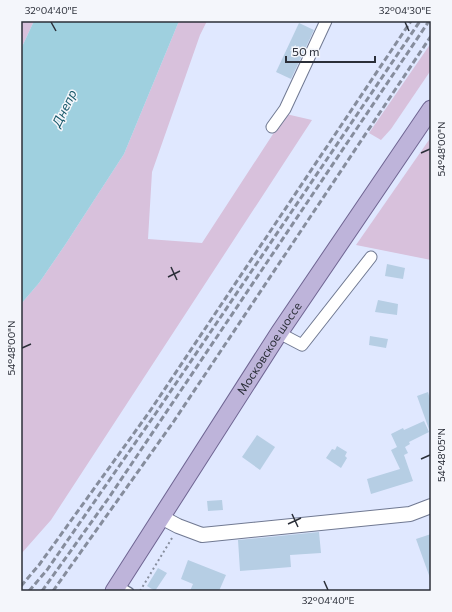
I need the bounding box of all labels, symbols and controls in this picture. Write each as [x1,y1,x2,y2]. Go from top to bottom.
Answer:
text: 32°04'40"E [25,4,77,16]
text: 32°04'30"E [379,4,431,16]
scale bar [286,38,375,64]
text: 50 m [292,44,320,58]
water label: Днепр [48,86,80,130]
text: 54°48'00"N [435,122,447,176]
street label: Московское шоссе [233,299,304,397]
text: 54°48'00"N [5,321,17,375]
text: 54°48'05"N [435,428,447,482]
text: 32°04'40"E [302,594,354,606]

